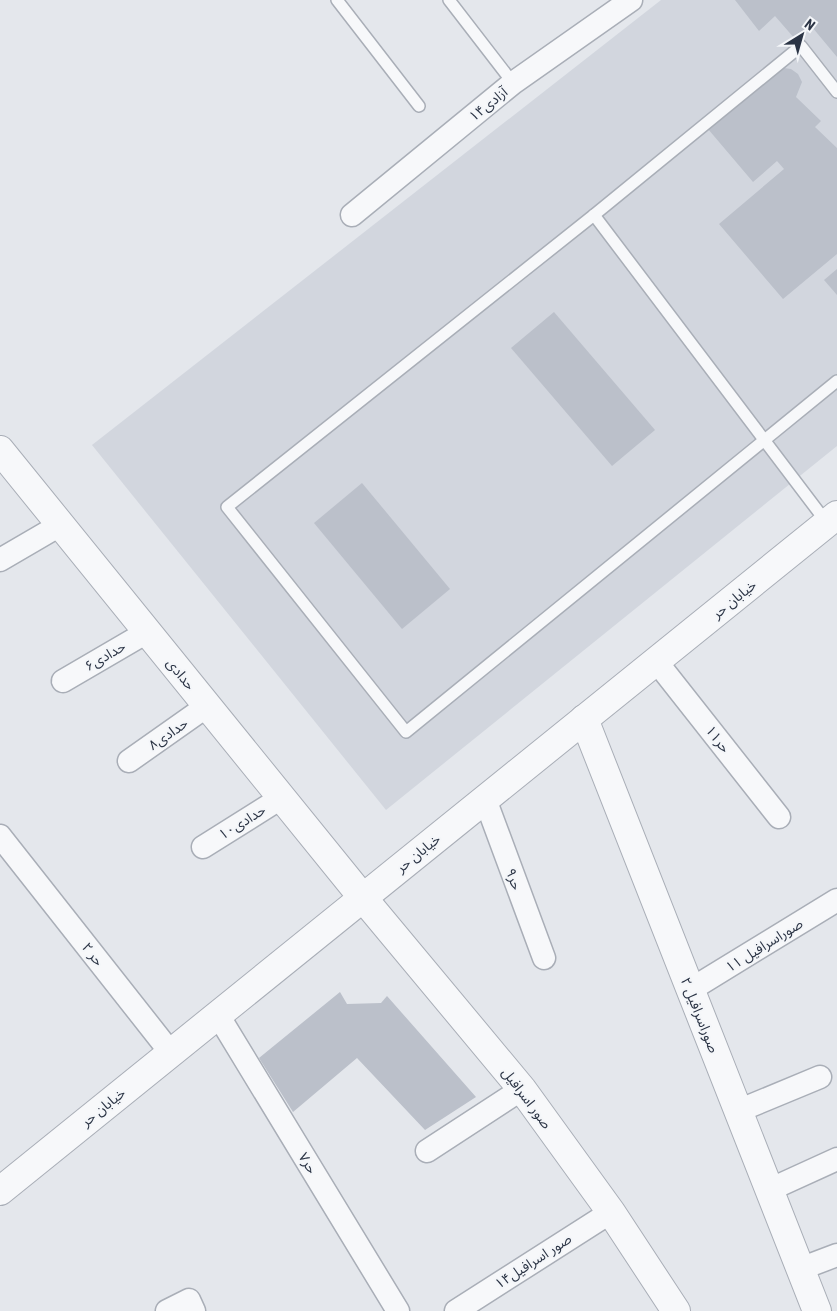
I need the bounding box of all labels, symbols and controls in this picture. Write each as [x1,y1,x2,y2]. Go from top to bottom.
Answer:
north arrow [777,10,827,60]
text: N [802,16,818,34]
street label: آزادی۱۴ [466,83,512,125]
street label: خیابان حر [708,576,760,623]
street label: ۶حدادی [82,638,129,675]
street label: حدادی [163,655,199,694]
street label: ۸حدادی [145,715,191,754]
street label: حر۱۱ [702,722,733,756]
street label: حدادی۱۰ [216,801,269,844]
street label: خیابان حر [392,830,444,877]
street label: حر۹ [502,866,525,892]
street label: صوراسرافیل ۱۱ [723,915,806,976]
street label: ۲ حر [78,939,107,969]
street label: صوراسرافیل ۲ [677,975,722,1056]
street label: صور اسرافیل [498,1064,555,1133]
street label: خیابان حر [77,1084,129,1131]
street label: حر۷ [295,1150,320,1177]
street label: صور اسرافیل۱۴ [492,1230,575,1293]

